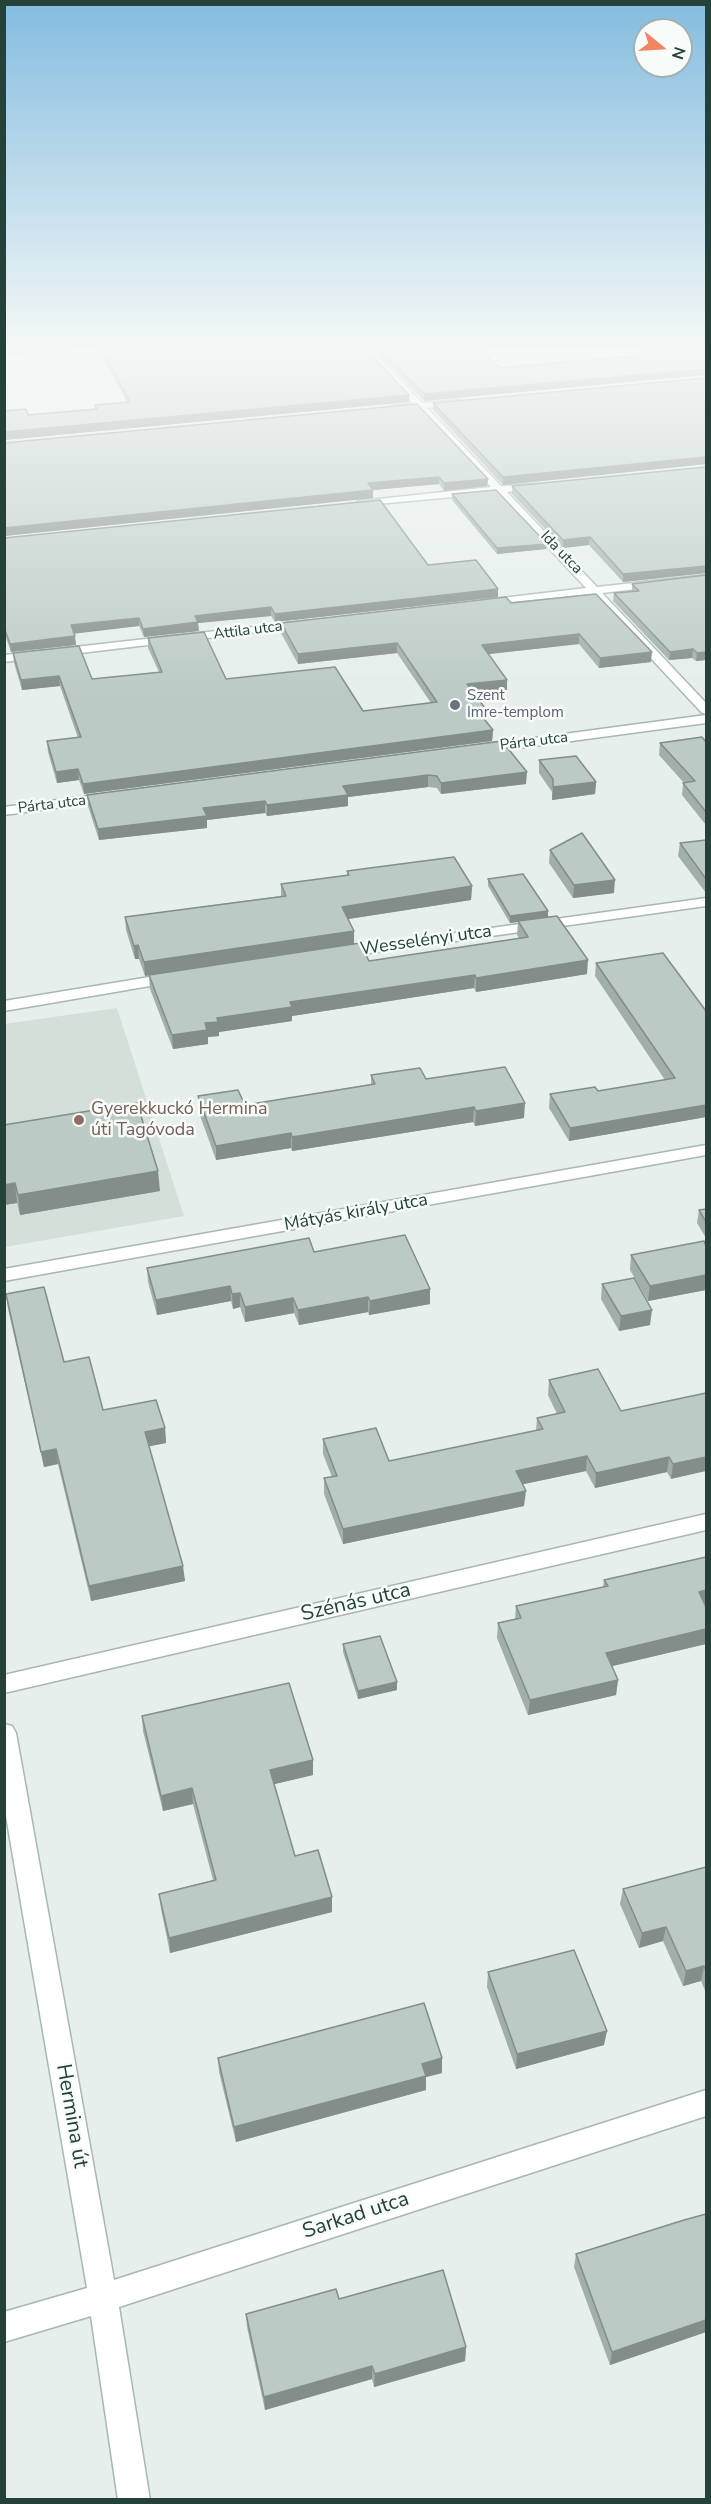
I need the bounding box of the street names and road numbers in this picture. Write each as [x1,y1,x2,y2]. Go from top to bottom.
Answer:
street label: Ida utca [536,528,586,578]
street label: Attila utca [213,618,283,644]
street label: Párta utca [499,729,569,755]
street label: Párta utca [17,792,87,818]
street label: Wesselényi utca [359,921,493,961]
street label: Mátyás király utca [283,1190,429,1236]
street label: Szénás utca [299,1578,413,1628]
street label: Hermina út [49,2062,93,2170]
street label: Sarkad utca [300,2187,412,2245]

